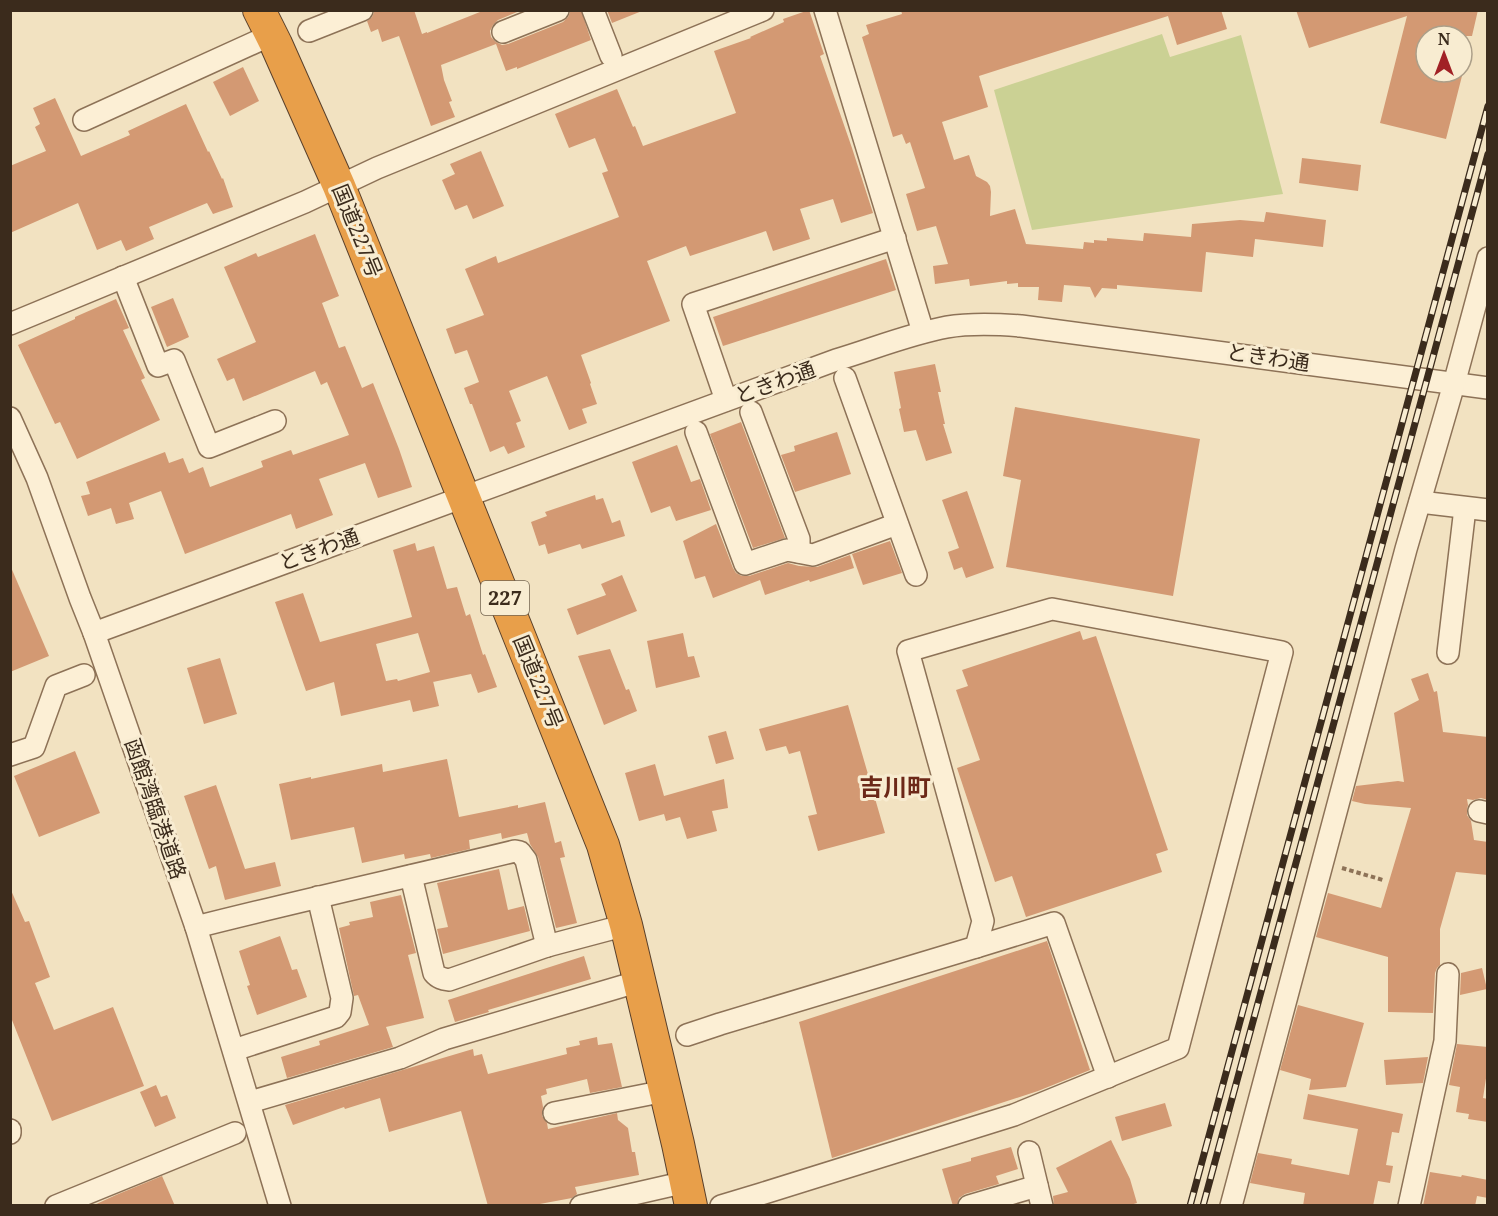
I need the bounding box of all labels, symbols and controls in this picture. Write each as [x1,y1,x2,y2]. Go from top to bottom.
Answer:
north arrow [1414,24,1474,84]
text: N [1438,28,1451,50]
street label: 国道227号 [327,180,389,281]
street label: ときわ通 [1225,337,1312,377]
street label: ときわ通 [730,355,819,410]
street label: ときわ通 [274,522,363,577]
road number: 227 [481,581,529,615]
street label: 国道227号 [508,631,570,732]
street label: 函館湾臨港道路 [119,735,193,883]
district label: 吉川町 [859,770,931,803]

